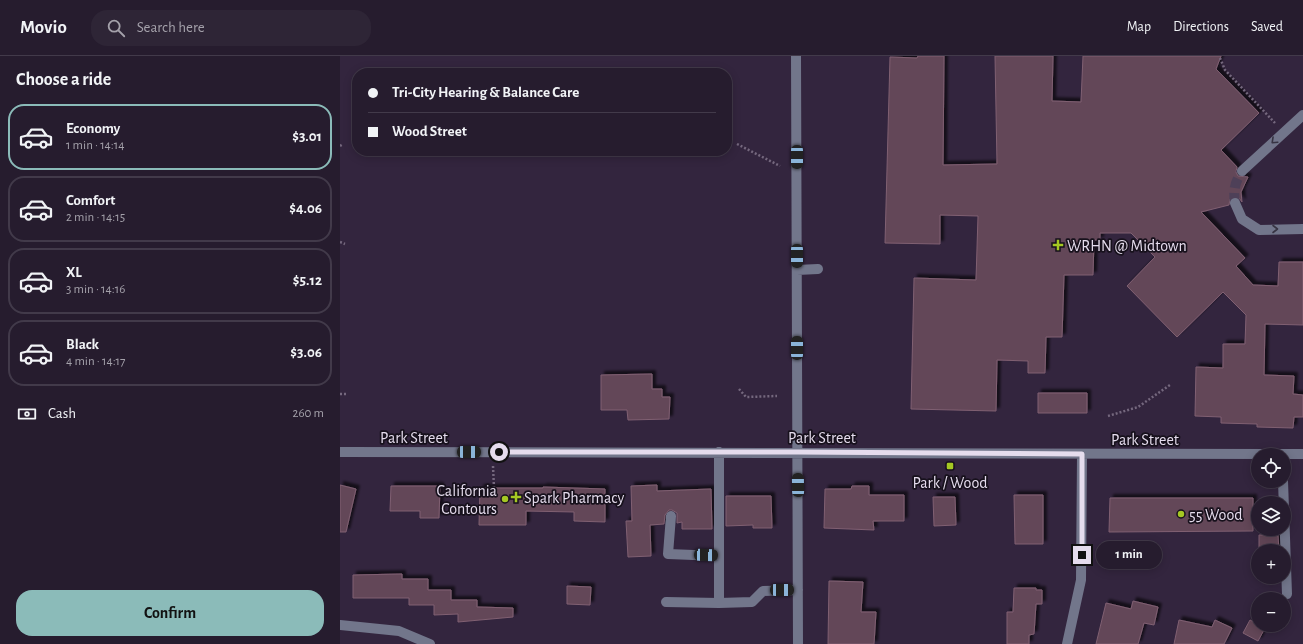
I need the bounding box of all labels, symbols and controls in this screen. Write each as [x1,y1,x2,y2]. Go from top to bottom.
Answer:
search box [91,10,371,46]
icon: search [105,17,127,39]
text: Movio [20,18,67,37]
text: Search here [137,20,205,35]
text: Map [1127,20,1151,34]
text: Directions [1173,20,1229,34]
text: Saved [1251,20,1283,34]
text: Choose a ride [16,71,111,89]
text: Tri-City Hearing & Balance Care [392,85,579,100]
icon: car [18,119,54,155]
text: Economy [66,121,120,136]
text: Wood Street [392,124,467,139]
text: $3.01 [292,129,322,144]
one-way arrow [1272,137,1279,144]
text: 1 min · 14:14 [66,139,125,152]
car [791,145,803,169]
icon: car [18,191,54,227]
text: Comfort [66,193,115,208]
text: $4.06 [289,201,322,216]
text: 2 min · 14:15 [66,211,125,224]
one-way arrow [1272,225,1278,234]
place label: WRHN @ Midtown [1067,238,1187,254]
marker: WRHN @ Midtown [1052,239,1064,251]
car [791,244,803,268]
icon: car [18,263,54,299]
text: XL [66,265,82,280]
text: $5.12 [293,273,322,288]
text: 3 min · 14:16 [66,283,125,296]
icon: car [18,335,54,371]
car [791,336,803,360]
text: Black [66,337,99,352]
text: $3.06 [290,345,322,360]
text: 4 min · 14:17 [66,355,126,368]
icon: cash [16,403,38,425]
text: Cash [48,406,76,421]
text: 260 m [293,407,324,420]
street label: Park Street [380,430,448,446]
street label: Park Street [788,430,856,446]
street label: Park Street [1111,432,1179,448]
route start [490,443,508,461]
car [457,446,481,458]
map controls [1251,448,1291,632]
button: locate [1251,448,1291,488]
marker: Park / Wood [945,461,955,471]
car [792,473,804,497]
place label: Park / Wood [912,475,988,491]
place label: California Contours [437,483,497,517]
place label: Spark Pharmacy [524,490,624,507]
marker: Spark Pharmacy [511,492,521,502]
marker: California Contours [500,494,510,504]
button: layers [1251,496,1291,536]
place label: 55 Wood [1189,507,1243,523]
marker: 55 Wood [1176,509,1186,519]
callout: 1 min [1096,541,1162,569]
button: + [1251,544,1291,584]
route end [1073,546,1091,564]
text: 1 min [1115,548,1143,561]
car [694,549,718,561]
car [770,584,794,596]
button: Confirm [16,590,324,636]
button: − [1251,592,1291,632]

